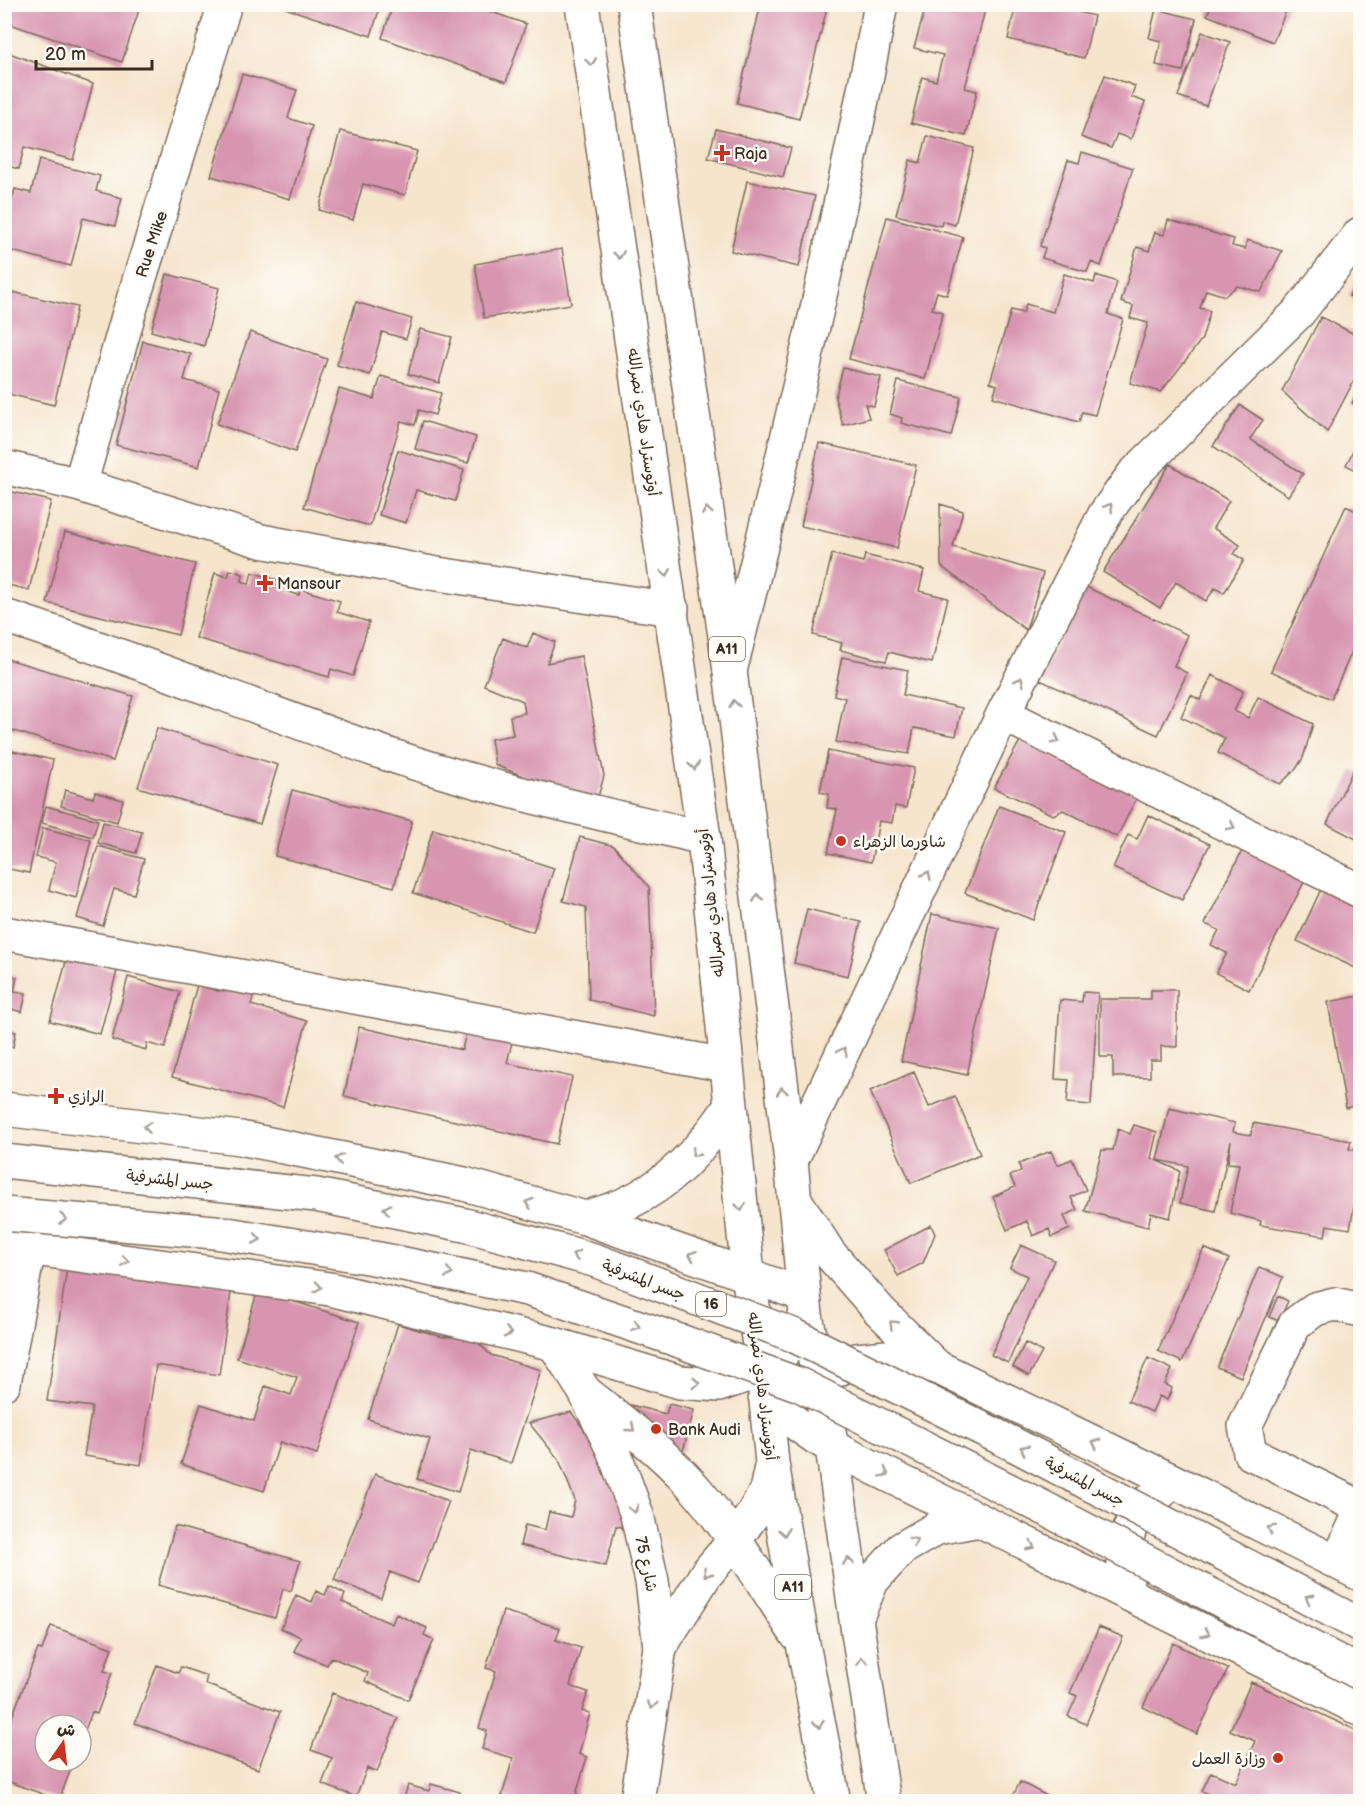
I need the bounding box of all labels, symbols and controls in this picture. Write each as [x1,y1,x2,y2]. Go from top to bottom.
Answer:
scale bar [36,33,152,71]
text: 20 m [45,44,86,65]
one-way arrow [584,58,596,67]
place label: Raja [734,145,767,164]
marker: Raja [715,146,729,160]
street label: Rue Mike [133,208,172,280]
one-way arrow [613,251,625,260]
street label: أوتوستراد هادي نصرالله [622,347,662,498]
one-way arrow [1102,503,1113,514]
one-way arrow [701,506,713,516]
one-way arrow [660,568,672,577]
place label: Mansour [277,575,341,594]
marker: Mansour [258,576,272,590]
road number: A11 [709,637,745,661]
one-way arrow [1013,676,1025,687]
one-way arrow [728,700,741,709]
one-way arrow [1049,732,1060,744]
one-way arrow [687,761,699,770]
one-way arrow [1224,819,1235,831]
street label: أوتوستراد هادي نصرالله [694,827,730,978]
place label: شاورما الزهراء [853,833,946,852]
marker: شاورما الزهراء [834,834,848,848]
one-way arrow [919,871,931,882]
one-way arrow [752,893,765,902]
one-way arrow [836,1047,848,1058]
one-way arrow [776,1087,789,1096]
place label: الرازي [68,1088,104,1108]
marker: الرازي [49,1089,63,1103]
one-way arrow [142,1121,151,1134]
one-way arrow [691,1146,702,1157]
one-way arrow [334,1153,344,1166]
street label: جسر المشرفية [125,1166,214,1195]
one-way arrow [524,1197,534,1210]
one-way arrow [734,1202,747,1212]
one-way arrow [382,1203,392,1216]
one-way arrow [58,1212,67,1225]
one-way arrow [252,1232,261,1244]
one-way arrow [571,1250,581,1263]
one-way arrow [687,1250,698,1263]
one-way arrow [120,1254,130,1266]
street label: جسر المشرفية [599,1256,688,1305]
one-way arrow [443,1266,453,1279]
one-way arrow [314,1280,323,1293]
road number: 16 [696,1292,726,1316]
street label: أوتوستراد هادي نصرالله [742,1311,780,1462]
one-way arrow [630,1319,641,1331]
one-way arrow [890,1321,901,1332]
one-way arrow [502,1325,512,1338]
one-way arrow [691,1376,700,1389]
one-way arrow [624,1421,635,1432]
place label: Bank Audi [668,1421,741,1440]
marker: Bank Audi [649,1422,663,1436]
one-way arrow [1091,1439,1102,1451]
one-way arrow [1020,1445,1031,1456]
street label: جسر المشرفية [1041,1453,1127,1511]
one-way arrow [878,1466,889,1477]
one-way arrow [627,1504,640,1514]
one-way arrow [1266,1524,1277,1536]
one-way arrow [777,1527,790,1537]
street label: شارع 75 [629,1535,661,1594]
one-way arrow [908,1537,919,1548]
one-way arrow [1025,1539,1036,1551]
one-way arrow [842,1557,854,1566]
one-way arrow [703,1567,714,1578]
road number: A11 [775,1575,811,1599]
one-way arrow [1304,1594,1315,1605]
one-way arrow [1200,1625,1211,1637]
one-way arrow [857,1656,869,1665]
one-way arrow [646,1700,658,1710]
north arrow [33,1713,93,1773]
text: ش [55,1719,77,1741]
one-way arrow [812,1719,825,1729]
place label: وزارة العمل [1192,1750,1266,1769]
marker: وزارة العمل [1271,1751,1285,1765]

